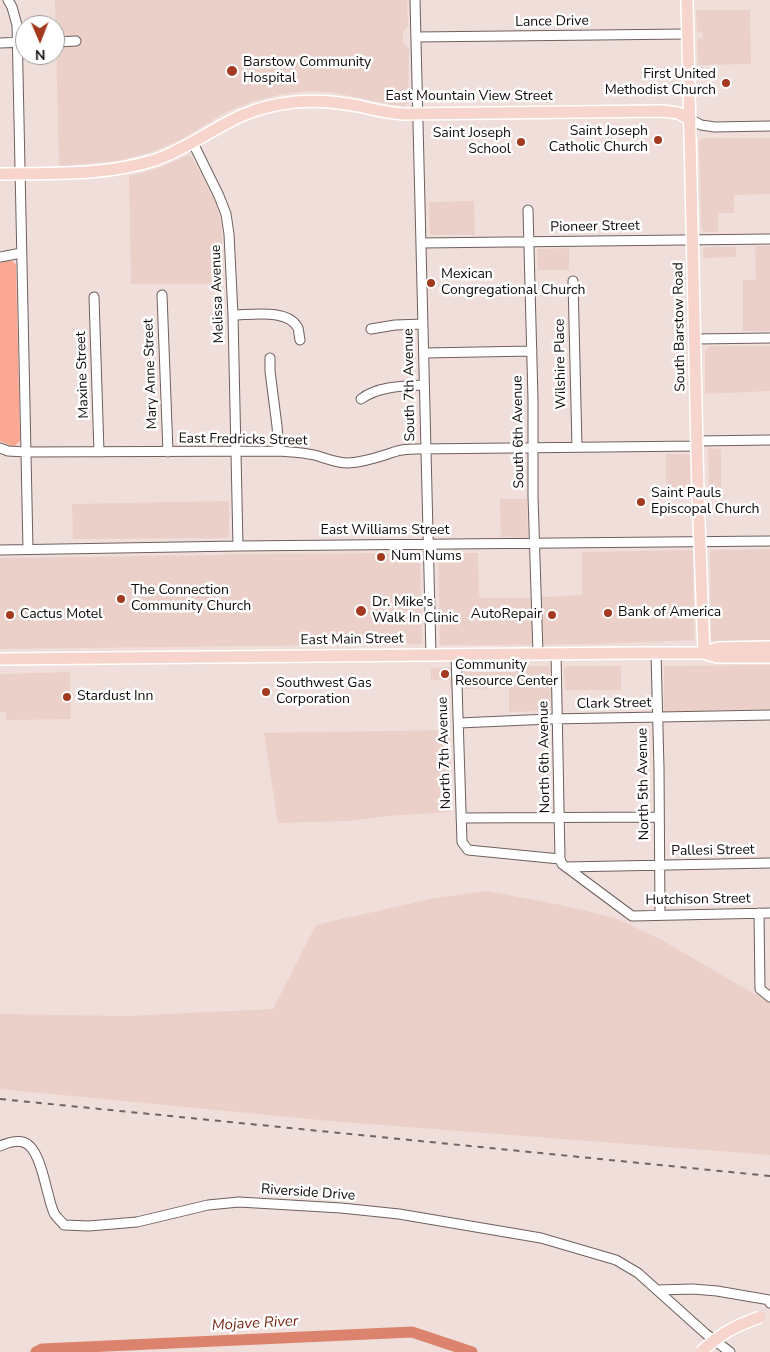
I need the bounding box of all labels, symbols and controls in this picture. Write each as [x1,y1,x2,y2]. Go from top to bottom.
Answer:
street label: Lance Drive [515,13,589,31]
north arrow [15,15,65,65]
text: N [35,45,46,64]
place label: Barstow Community Hospital [243,55,371,88]
marker: Barstow Community Hospital [225,64,239,78]
place label: First United Methodist Church [605,67,716,100]
marker: First United Methodist Church [720,77,732,89]
street label: East Mountain View Street [385,89,553,105]
place label: Saint Joseph Catholic Church [549,124,648,156]
place label: Saint Joseph School [433,126,511,158]
marker: Saint Joseph Catholic Church [652,134,664,146]
marker: Saint Joseph School [515,136,527,148]
street label: Pioneer Street [550,218,640,236]
street label: Melissa Avenue [208,244,228,344]
street label: South Barstow Road [670,262,690,392]
place label: Mexican Congregational Church [441,267,585,300]
marker: Mexican Congregational Church [425,277,437,289]
street label: Mary Anne Street [141,318,161,430]
street label: Wilshire Place [552,318,570,410]
street label: South 7th Avenue [401,328,419,442]
street label: Maxine Street [73,331,93,419]
street label: South 6th Avenue [510,375,528,489]
street label: East Fredricks Street [178,430,308,450]
place label: Saint Pauls Episcopal Church [651,486,759,518]
marker: Saint Pauls Episcopal Church [635,496,647,508]
street label: East Williams Street [321,523,449,539]
place label: Num Nums [391,549,462,565]
marker: Num Nums [375,551,387,563]
place label: The Connection Community Church [131,583,251,616]
marker: The Connection Community Church [115,593,127,605]
place label: Dr. Mike's Walk In Clinic [372,595,458,628]
marker: Dr. Mike's Walk In Clinic [354,604,368,618]
place label: Bank of America [618,605,721,621]
place label: Cactus Motel [20,607,102,623]
place label: AutoRepair [471,607,542,623]
marker: Bank of America [602,607,614,619]
marker: Cactus Motel [4,609,16,621]
marker: AutoRepair [546,609,558,621]
street label: East Main Street [300,631,404,649]
place label: Community Resource Center [455,658,558,690]
marker: Community Resource Center [439,668,451,680]
place label: Southwest Gas Corporation [276,676,372,709]
marker: Southwest Gas Corporation [260,686,272,698]
place label: Stardust Inn [77,689,153,705]
marker: Stardust Inn [61,691,73,703]
street label: Clark Street [576,695,652,713]
street label: North 7th Avenue [435,697,455,809]
street label: North 6th Avenue [536,701,554,813]
street label: North 5th Avenue [635,728,653,840]
street label: Pallesi Street [671,842,755,860]
street label: Hutchison Street [645,891,751,909]
street label: Riverside Drive [260,1181,356,1205]
water label: Mojave River [211,1313,299,1335]

